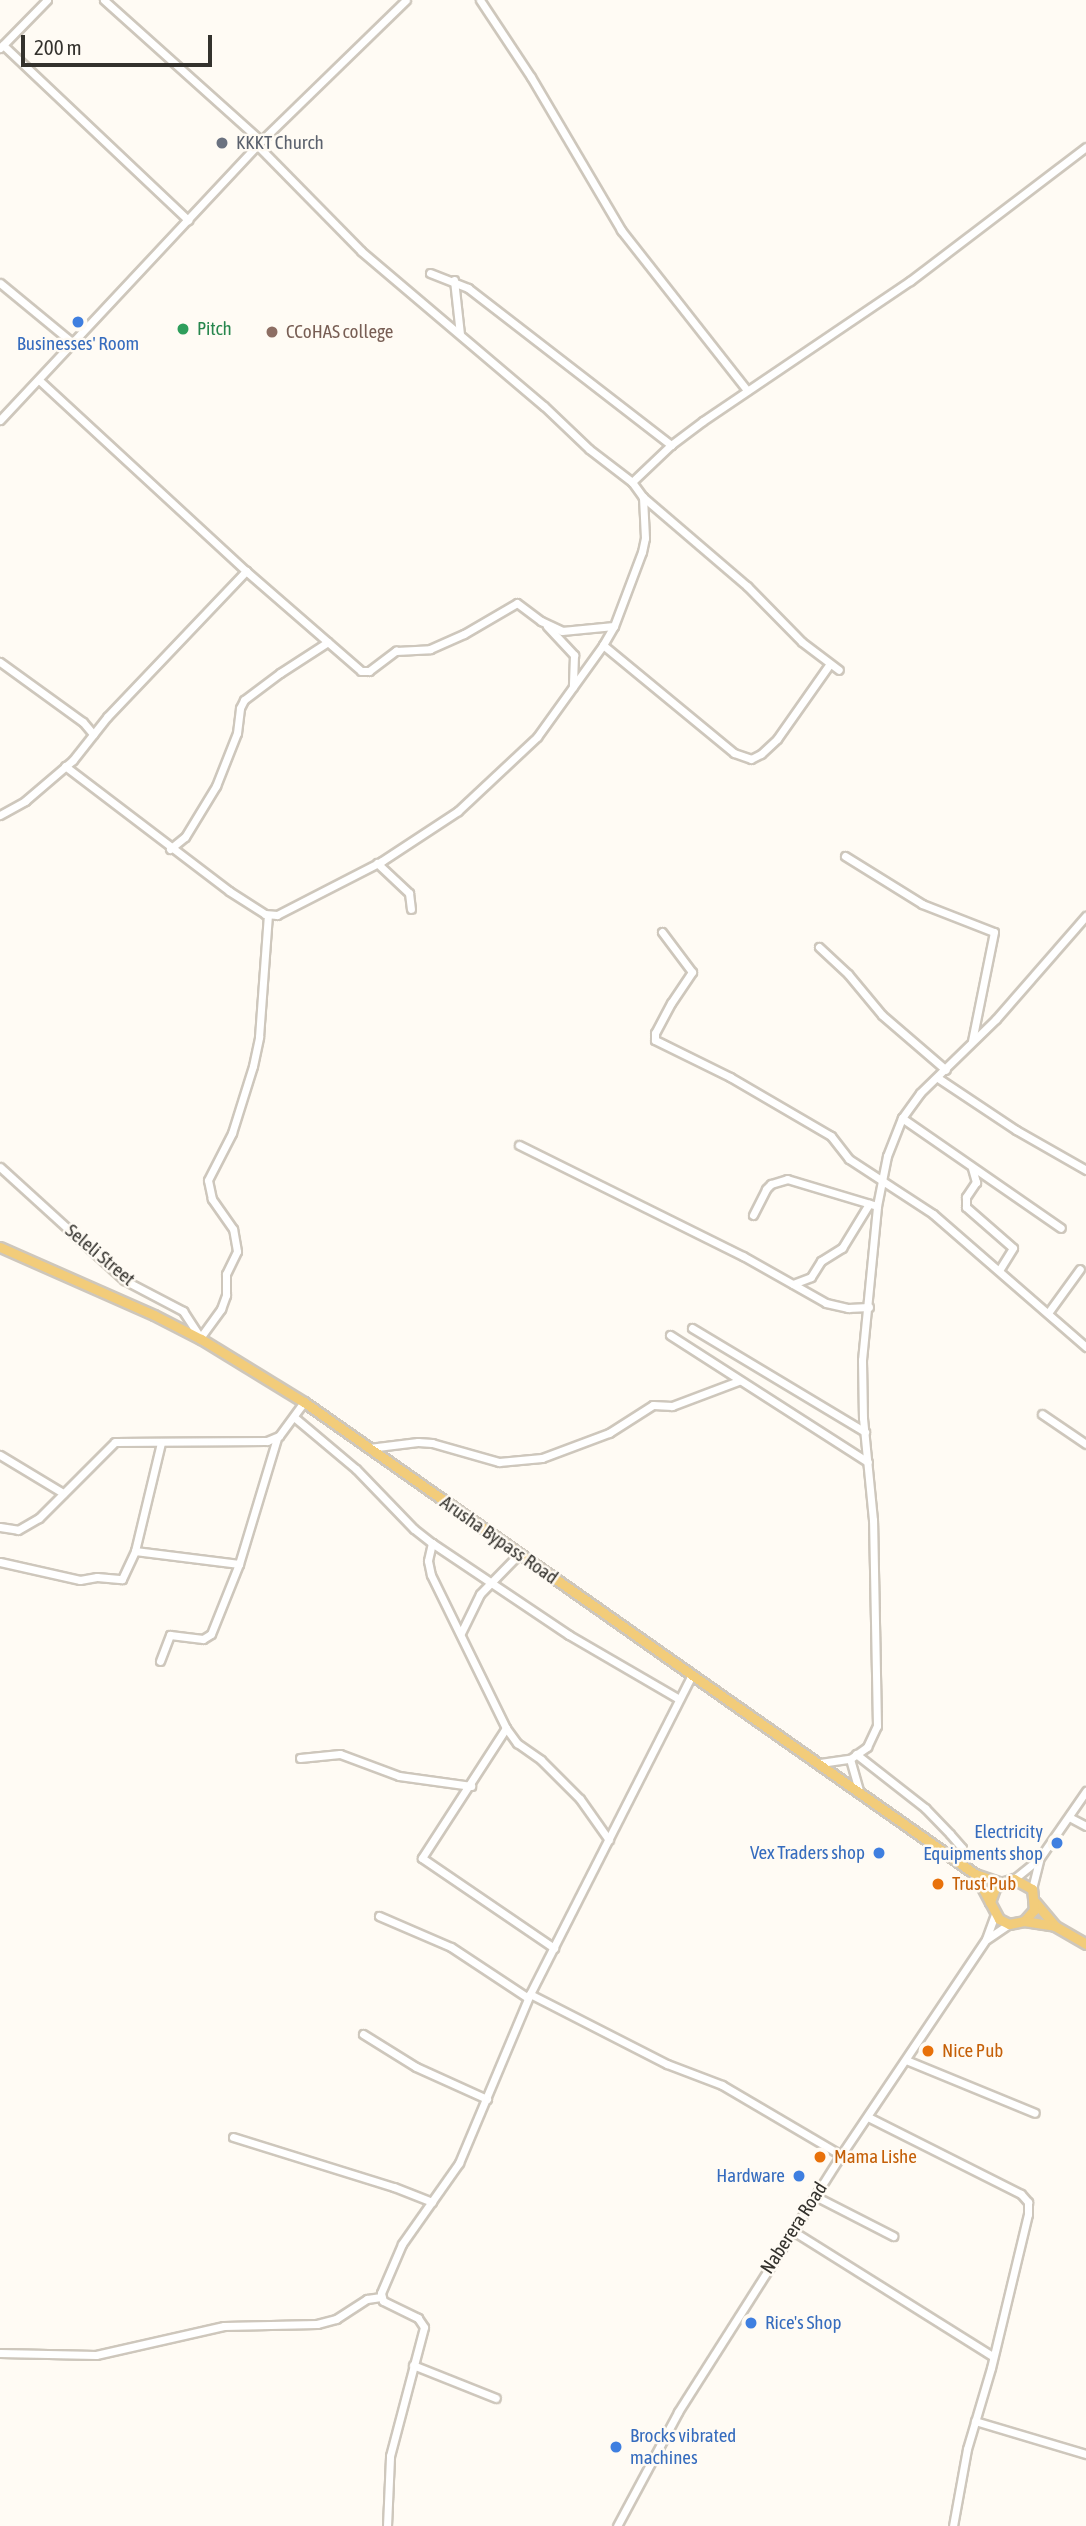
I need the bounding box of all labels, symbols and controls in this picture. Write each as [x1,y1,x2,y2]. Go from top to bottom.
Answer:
scale bar [24,21,215,65]
text: 200 m [34,35,82,59]
place label: KKKT Church [236,132,324,154]
marker: KKKT Church [214,135,230,151]
marker: Businesses' Room [70,314,86,330]
place label: Pitch [197,318,232,340]
marker: Pitch [175,321,191,337]
place label: CCoHAS college [286,321,393,343]
marker: CCoHAS college [264,324,280,340]
place label: Businesses' Room [17,333,139,355]
street label: Seleli Street [61,1219,139,1291]
street label: Arusha Bypass Road [436,1491,562,1589]
place label: Electricity Equipments shop [923,1821,1043,1865]
marker: Electricity Equipments shop [1049,1835,1065,1851]
place label: Vex Traders shop [750,1842,865,1864]
marker: Vex Traders shop [871,1845,887,1861]
place label: Trust Pub [952,1873,1016,1895]
marker: Trust Pub [930,1876,946,1892]
place label: Nice Pub [942,2040,1003,2062]
marker: Nice Pub [920,2043,936,2059]
place label: Mama Lishe [834,2146,917,2168]
marker: Mama Lishe [812,2149,828,2165]
place label: Hardware [716,2165,785,2187]
marker: Hardware [791,2168,807,2184]
street label: Naberera Road [756,2178,832,2278]
place label: Rice's Shop [765,2312,842,2334]
marker: Rice's Shop [743,2315,759,2331]
place label: Brocks vibrated machines [630,2425,736,2469]
marker: Brocks vibrated machines [608,2439,624,2455]

